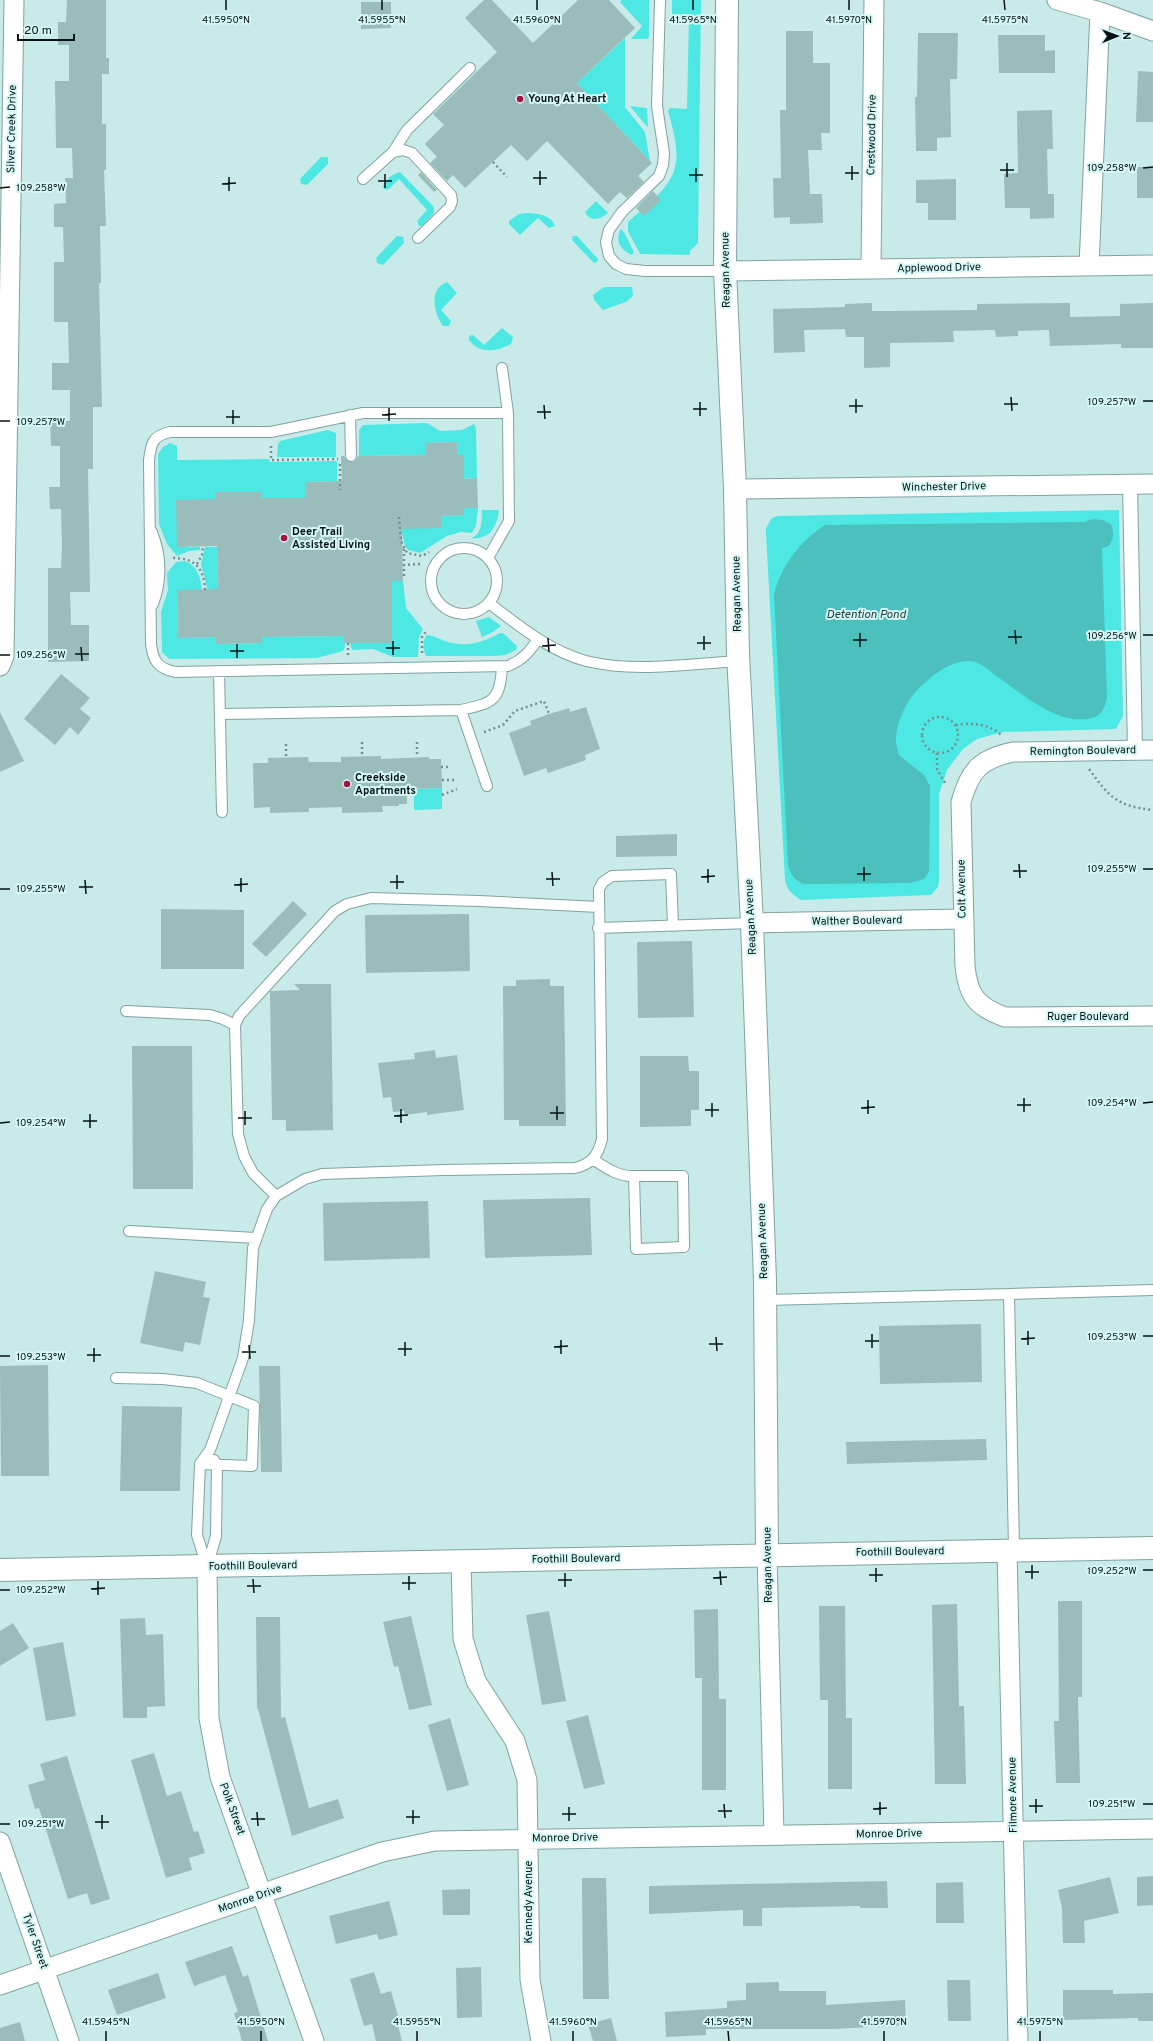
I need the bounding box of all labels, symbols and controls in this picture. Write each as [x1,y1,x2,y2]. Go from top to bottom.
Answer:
text: 41.5950°N [202,14,250,27]
text: 41.5955°N [358,14,406,27]
text: 41.5960°N [513,14,561,27]
text: 41.5965°N [669,14,717,27]
text: 41.5970°N [826,14,872,27]
text: 41.5975°N [982,14,1028,27]
scale bar [18,16,74,42]
north arrow [1097,16,1137,56]
text: 20 m [24,23,52,39]
text: N [1119,32,1133,40]
street label: Silver Creek Drive [4,85,20,173]
place label: Young At Heart [528,92,606,106]
marker: Young At Heart [515,94,525,104]
street label: Crestwood Drive [864,94,880,176]
text: 109.258°W [1087,162,1137,175]
text: 109.258°W [16,182,66,195]
street label: Reagan Avenue [718,232,734,308]
street label: Applewood Drive [897,260,981,276]
text: 109.257°W [1088,396,1136,409]
text: 109.257°W [17,416,65,429]
street label: Winchester Drive [902,479,986,495]
place label: Deer Trail Assisted Living [292,525,370,552]
marker: Deer Trail Assisted Living [279,533,289,543]
street label: Reagan Avenue [729,556,745,632]
water label: Detention Pond [826,607,907,623]
text: 109.256°W [1087,630,1137,643]
text: 109.256°W [16,649,66,662]
street label: Remington Boulevard [1030,743,1136,759]
place label: Creekside Apartments [355,771,416,798]
marker: Creekside Apartments [342,779,352,789]
street label: Colt Avenue [954,859,970,919]
text: 109.255°W [1087,863,1137,876]
street label: Reagan Avenue [742,879,760,955]
text: 109.255°W [16,883,66,896]
street label: Walther Boulevard [812,913,902,929]
street label: Ruger Boulevard [1047,1010,1129,1024]
text: 109.254°W [1087,1097,1137,1110]
text: 109.254°W [16,1117,66,1130]
street label: Reagan Avenue [755,1203,771,1279]
text: 109.253°W [1087,1331,1137,1344]
text: 109.253°W [16,1351,66,1364]
street label: Reagan Avenue [760,1527,776,1603]
street label: Foothill Boulevard [856,1544,944,1560]
street label: Foothill Boulevard [532,1551,620,1567]
street label: Foothill Boulevard [209,1558,297,1574]
text: 109.252°W [1087,1565,1137,1578]
text: 109.252°W [16,1584,66,1597]
street label: Filmore Avenue [1005,1757,1021,1833]
street label: Polk Street [216,1781,248,1837]
text: 109.251°W [1089,1798,1135,1811]
text: 109.251°W [18,1818,64,1831]
street label: Monroe Drive [856,1826,922,1842]
street label: Monroe Drive [532,1830,598,1846]
street label: Kennedy Avenue [522,1861,536,1943]
street label: Monroe Drive [216,1882,284,1916]
street label: Tyler Street [19,1911,51,1971]
text: 41.5945°N [82,2016,130,2029]
text: 41.5950°N [237,2016,285,2029]
text: 41.5955°N [393,2016,441,2029]
text: 41.5960°N [549,2016,597,2029]
text: 41.5965°N [704,2016,752,2029]
text: 41.5970°N [861,2016,907,2029]
text: 41.5975°N [1017,2016,1063,2029]

